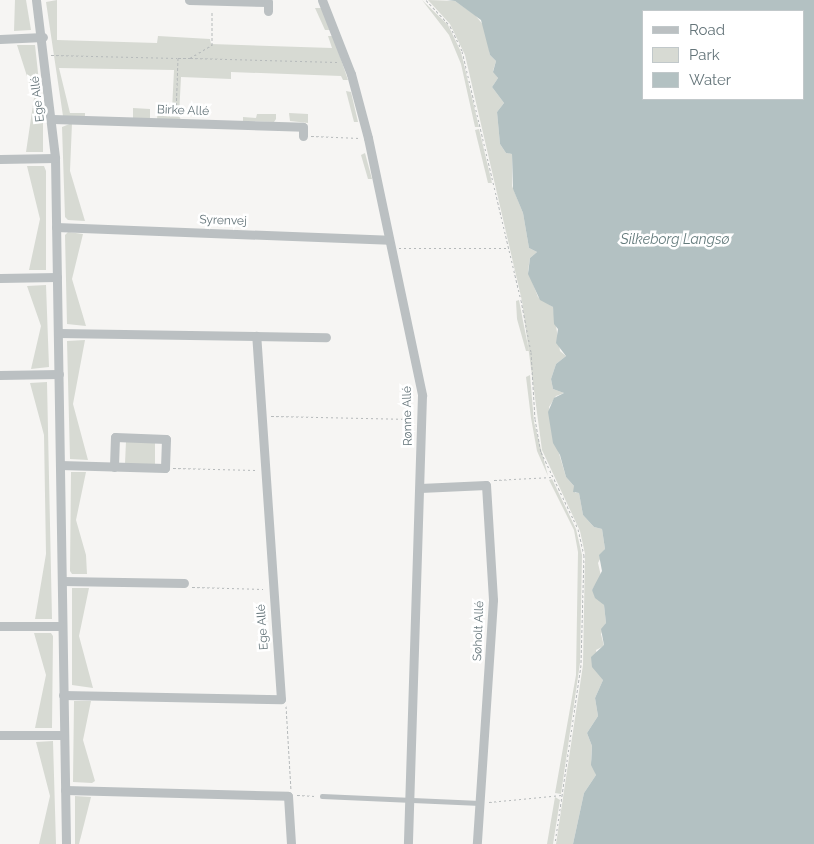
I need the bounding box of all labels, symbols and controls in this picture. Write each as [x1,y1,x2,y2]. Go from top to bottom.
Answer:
legend [642,10,804,100]
text: Road [689,21,725,39]
text: Park [689,46,720,64]
text: Water [689,71,731,89]
street label: Ege Allé [28,75,48,123]
street label: Birke Allé [156,103,210,119]
street label: Syrenvej [199,213,247,229]
water label: Silkeborg Langsø [620,231,730,247]
street label: Rønne Allé [400,386,416,446]
street label: Søholt Allé [471,600,487,662]
street label: Ege Allé [254,603,272,651]

